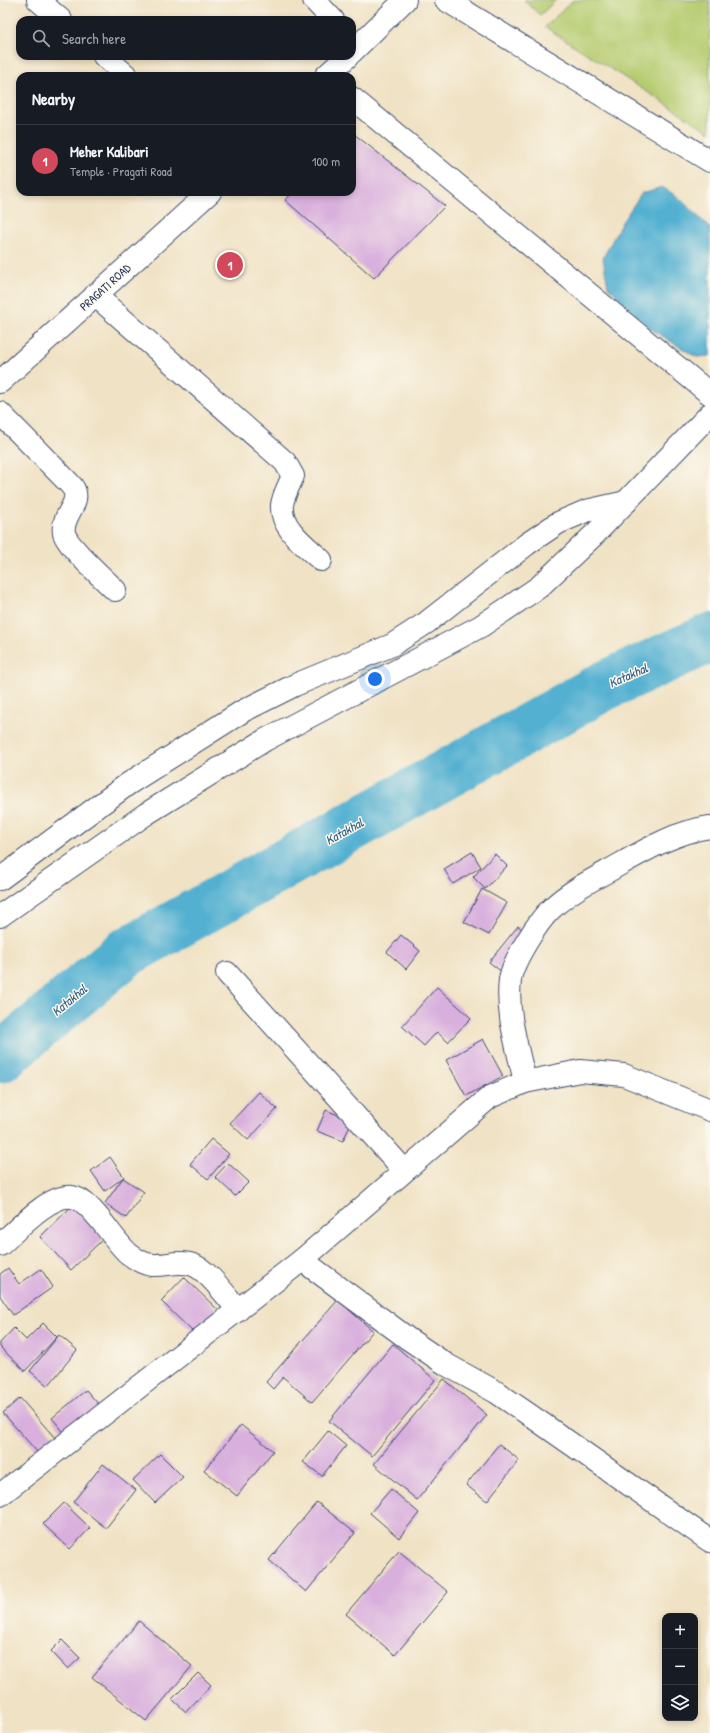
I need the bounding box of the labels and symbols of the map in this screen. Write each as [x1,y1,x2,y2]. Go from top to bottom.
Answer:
pin: 1 [217,250,243,280]
street label: PRAGATI ROAD [76,259,135,315]
water label: Katakhal [606,658,651,692]
your location [365,669,385,689]
water label: Katakhal [322,813,367,849]
water label: Katakhal [48,980,91,1020]

